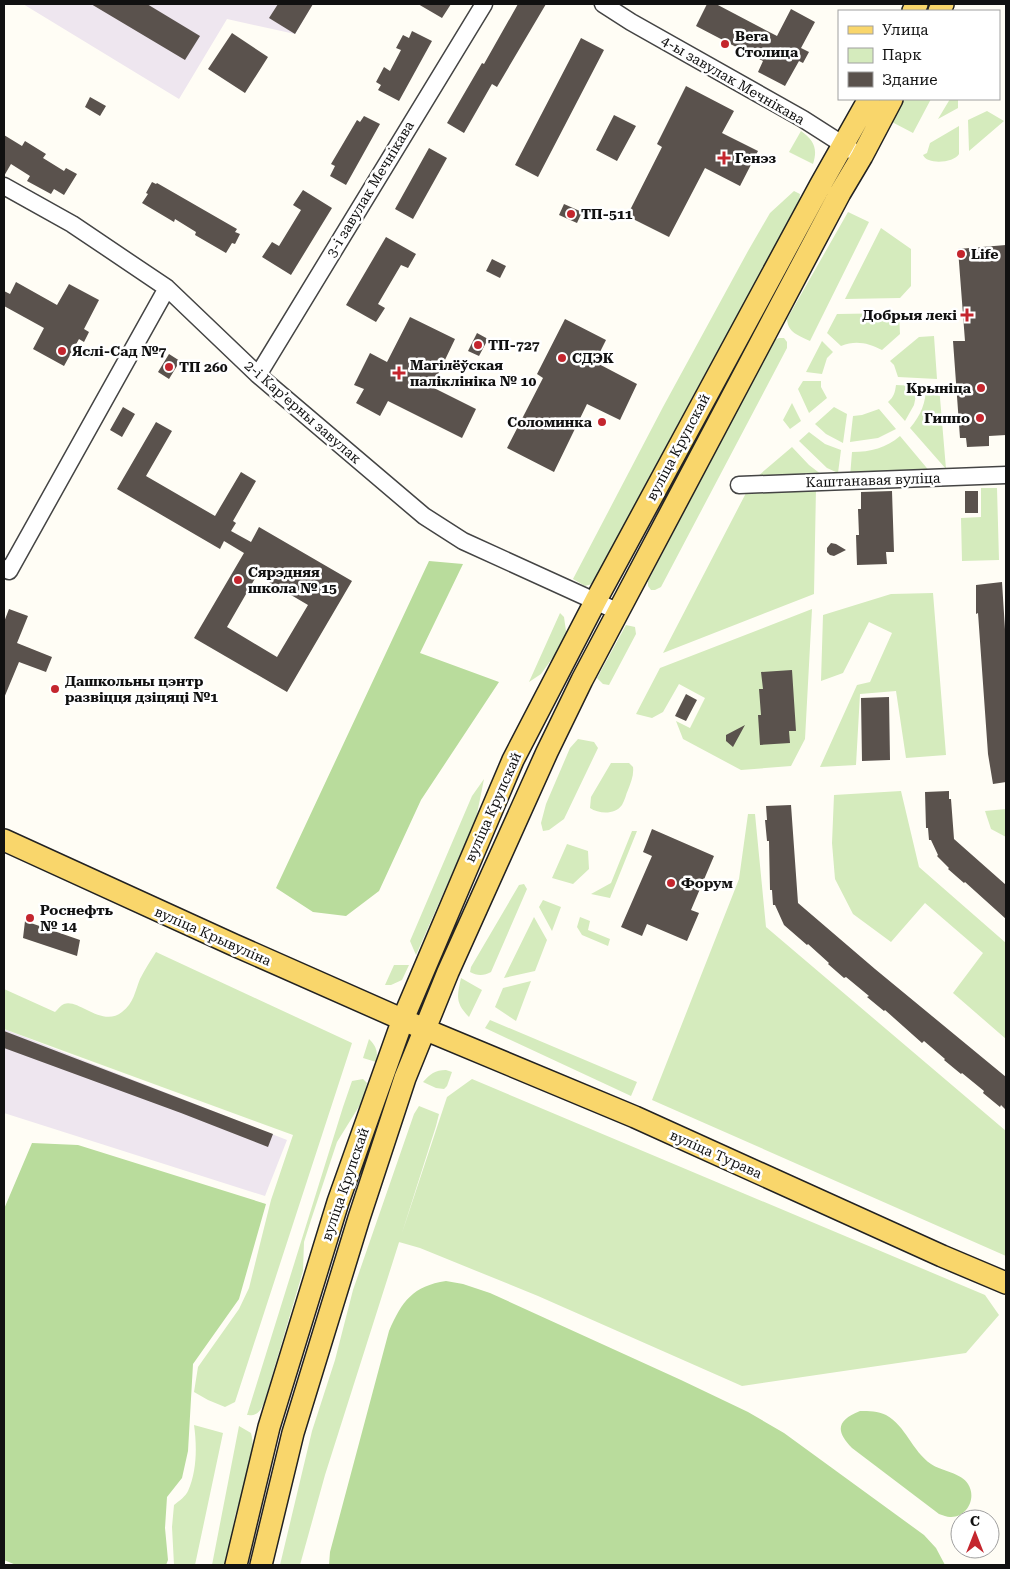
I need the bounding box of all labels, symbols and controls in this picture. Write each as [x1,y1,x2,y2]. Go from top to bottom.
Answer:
legend [838,10,1000,100]
text: Улица [882,21,928,39]
place label: Вега Столица [735,28,799,60]
street label: 4-ы завулак Мечнікава [658,32,808,128]
marker: Вега Столица [719,38,731,50]
text: Парк [882,46,922,64]
text: Здание [882,71,938,89]
street label: 3-і завулак Мечнікава [323,118,417,260]
place label: Генэз [735,150,776,166]
marker: Генэз [717,151,731,165]
place label: ТП-511 [581,206,633,222]
marker: ТП-511 [565,208,577,220]
place label: Life [971,246,999,262]
marker: Life [955,248,967,260]
place label: Добрыя лекі [862,307,957,323]
marker: Добрыя лекі [961,309,973,321]
place label: ТП-727 [488,337,540,353]
marker: ТП-727 [472,339,484,351]
place label: Яслі-Сад №7 [72,343,167,359]
marker: Яслі-Сад №7 [56,345,68,357]
place label: СДЭК [572,350,614,366]
marker: СДЭК [556,352,568,364]
street label: 2-і Карʼерны завулак [242,357,365,467]
place label: Магілёўская паліклініка № 10 [410,357,536,389]
place label: ТП 260 [179,359,228,375]
marker: ТП 260 [163,361,175,373]
marker: Магілёўская паліклініка № 10 [392,366,406,380]
place label: Крыніца [906,380,972,396]
marker: Крыніца [975,382,987,394]
street label: вуліца Крупскай [643,391,713,503]
place label: Гиппо [924,410,970,426]
marker: Гиппо [974,412,986,424]
place label: Соломинка [507,414,593,430]
marker: Соломинка [596,416,608,428]
street label: Каштанавая вуліца [805,470,941,490]
place label: Сярэдняя школа № 15 [248,564,337,596]
marker: Сярэдняя школа № 15 [232,574,244,586]
place label: Дашкольны цэнтр развіцця дзіцяці №1 [65,673,218,705]
marker: Дашкольны цэнтр развіцця дзіцяці №1 [49,683,61,695]
street label: вуліца Крупскай [462,750,524,864]
place label: Форум [681,875,733,891]
marker: Форум [665,877,677,889]
place label: Роснефть № 14 [40,902,114,934]
street label: вуліца Крывуліна [152,903,274,969]
marker: Роснефть № 14 [24,912,36,924]
street label: вуліца Крупскай [318,1125,372,1243]
street label: вуліца Турава [667,1127,765,1182]
north arrow [950,1509,1000,1559]
text: С [970,1513,980,1529]

